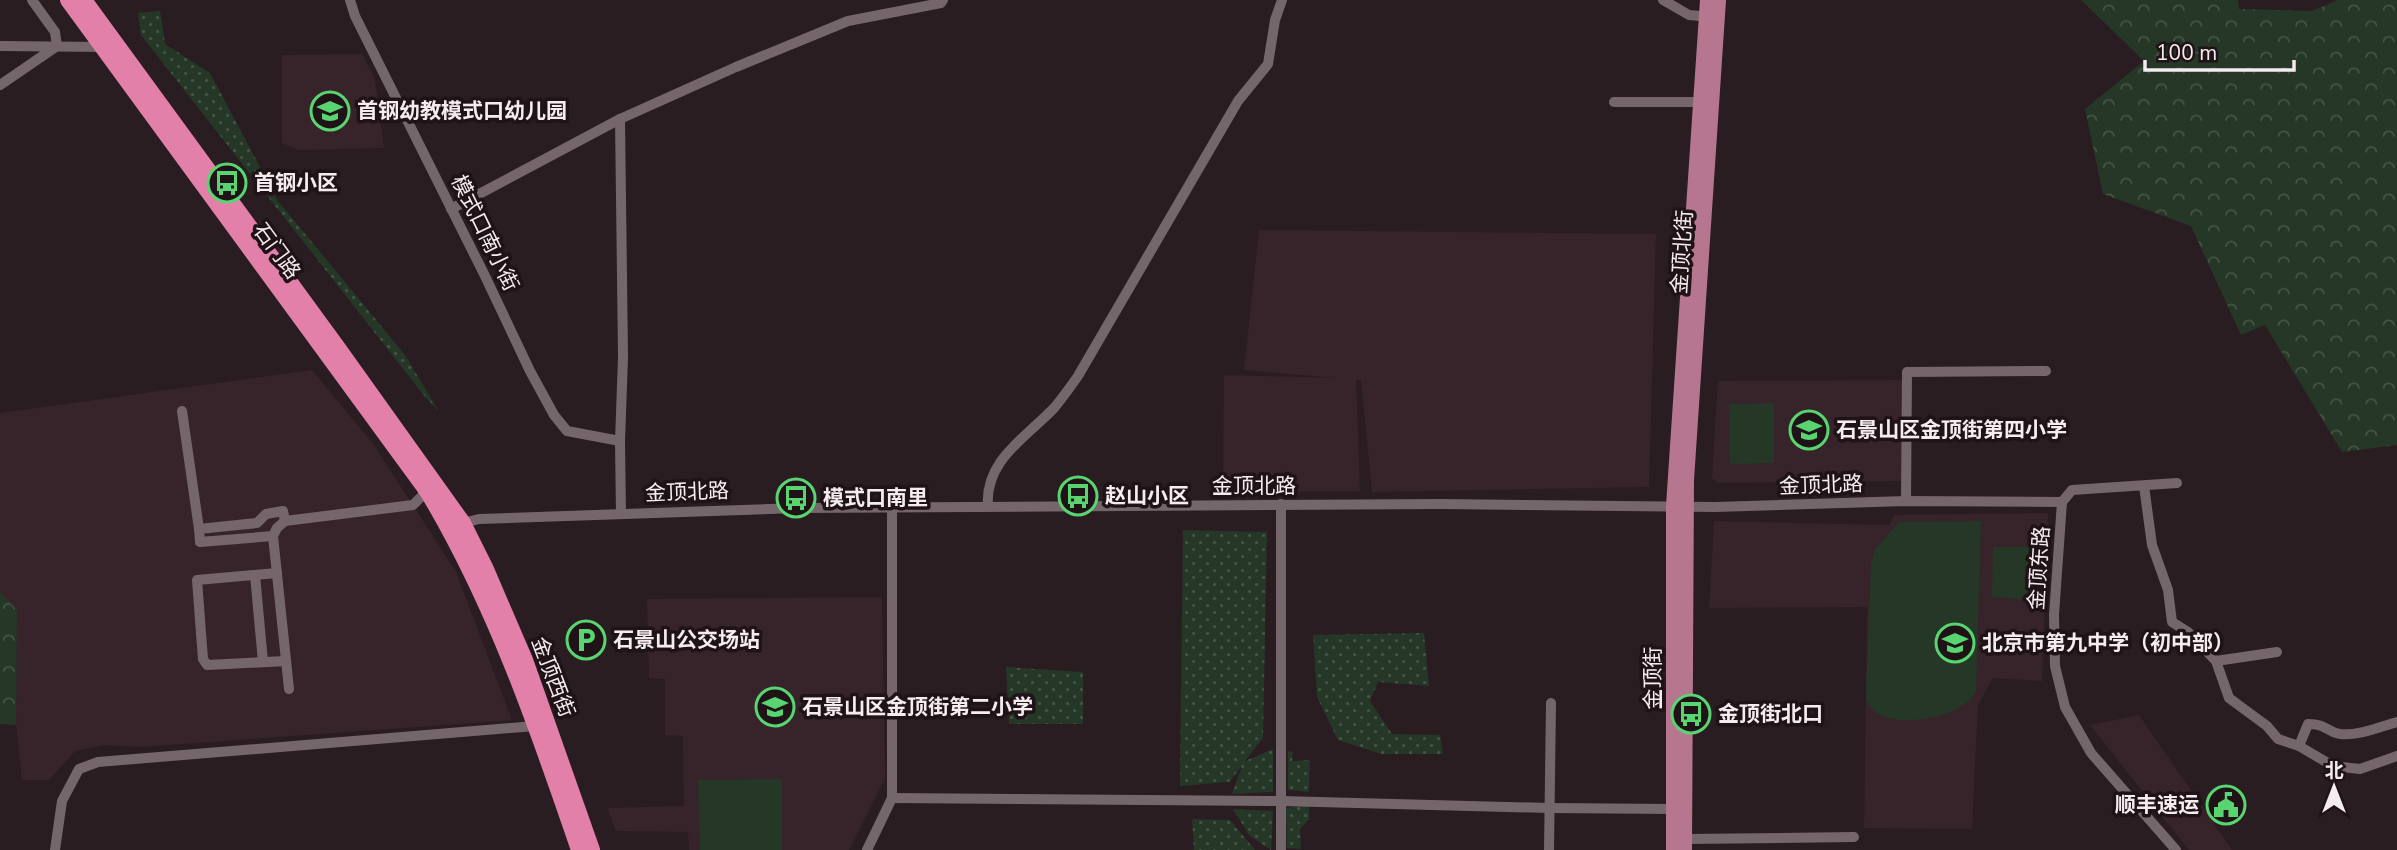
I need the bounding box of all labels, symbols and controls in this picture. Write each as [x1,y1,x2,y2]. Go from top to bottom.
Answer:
scale bar [2145,28,2294,72]
text: 100 m [2156,39,2217,67]
school or university icon: 首钢幼教模式口幼儿园 [309,90,351,132]
place label: 首钢幼教模式口幼儿园 [357,97,567,125]
bus stop icon: 首钢小区 [206,162,248,204]
place label: 首钢小区 [254,169,338,197]
street label: 模式口南小街 [445,170,525,296]
street label: 金顶北街 [1665,209,1699,295]
street label: 石门路 [247,217,307,285]
school or university icon: 石景山区金顶街第四小学 [1788,409,1830,451]
place label: 石景山区金顶街第四小学 [1836,416,2067,444]
street label: 金顶北路 [1779,470,1863,500]
street label: 金顶北路 [1212,472,1296,500]
bus stop icon: 赵山小区 [1057,475,1099,517]
street label: 金顶北路 [645,477,729,507]
bus stop icon: 模式口南里 [775,477,817,519]
place label: 赵山小区 [1105,482,1189,510]
place label: 模式口南里 [823,484,928,512]
street label: 金顶东路 [2022,525,2056,611]
parking icon: 石景山公交场站 [565,619,607,661]
school or university icon: 北京市第九中学（初中部） [1934,622,1976,664]
place label: 石景山公交场站 [613,626,760,654]
place label: 北京市第九中学（初中部） [1982,629,2234,657]
street label: 金顶西街 [525,633,581,721]
street label: 金顶街 [1639,647,1667,710]
school or university icon: 石景山区金顶街第二小学 [754,686,796,728]
place label: 石景山区金顶街第二小学 [802,693,1033,721]
bus stop icon: 金顶街北口 [1670,693,1712,735]
place label: 金顶街北口 [1718,700,1823,728]
north arrow [2299,752,2369,822]
text: 北 [2324,758,2344,784]
public building icon: 顺丰速运 [2205,784,2247,826]
place label: 顺丰速运 [2115,791,2199,819]

